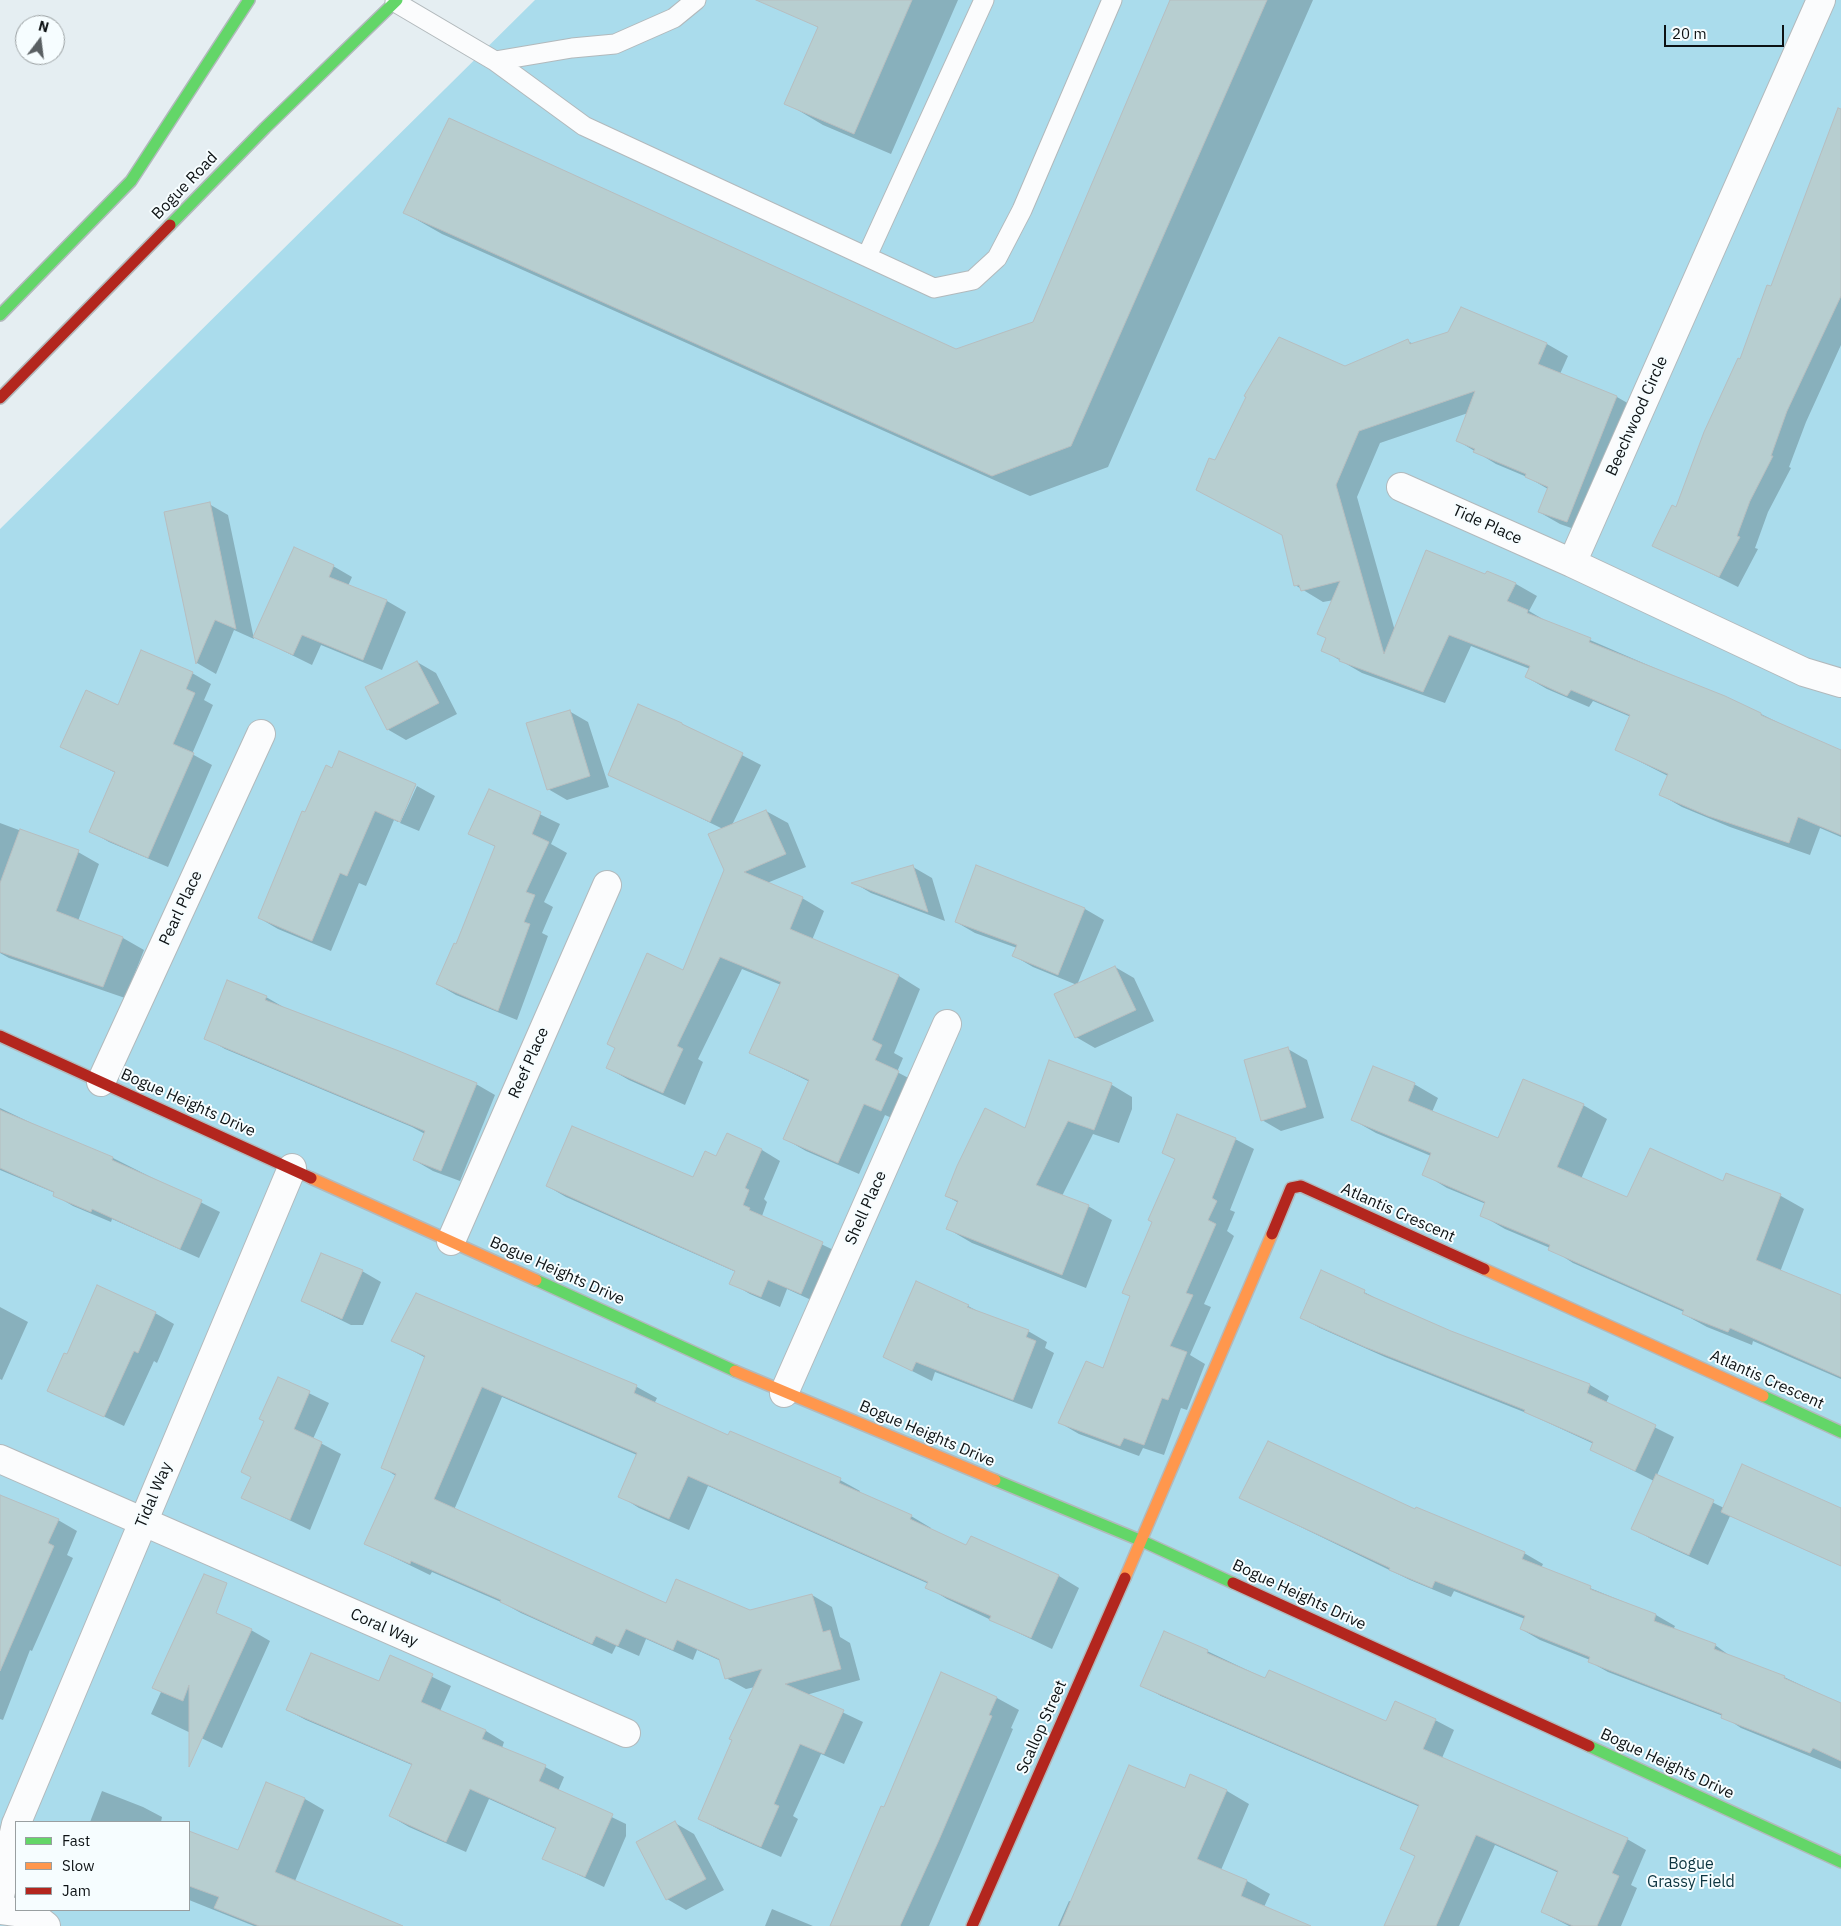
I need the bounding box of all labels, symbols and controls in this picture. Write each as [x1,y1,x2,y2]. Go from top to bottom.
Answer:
north arrow [15,15,65,65]
scale bar [1666,15,1786,47]
text: N [36,16,51,36]
text: 20 m [1672,24,1707,43]
street label: Bogue Road [148,148,222,224]
street label: Beechwood Circle [1602,353,1672,479]
street label: Tide Place [1449,501,1525,549]
street label: Pearl Place [155,868,207,948]
street label: Reef Place [505,1024,553,1102]
street label: Bogue Heights Drive [118,1065,258,1141]
street label: Shell Place [841,1168,891,1248]
street label: Atlantis Crescent [1338,1179,1458,1247]
street label: Bogue Heights Drive [487,1233,627,1309]
street label: Atlantis Crescent [1707,1346,1827,1414]
street label: Bogue Heights Drive [856,1397,998,1471]
street label: Tidal Way [132,1459,176,1531]
street label: Bogue Heights Drive [1229,1556,1369,1634]
street label: Coral Way [347,1605,421,1651]
street label: Scallop Street [1013,1677,1071,1777]
street label: Bogue Heights Drive [1597,1725,1737,1803]
legend [15,1821,190,1911]
text: Fast [62,1831,90,1850]
park label: Bogue Grassy Field [1647,1854,1735,1892]
text: Slow [62,1856,95,1875]
text: Jam [62,1881,91,1900]

